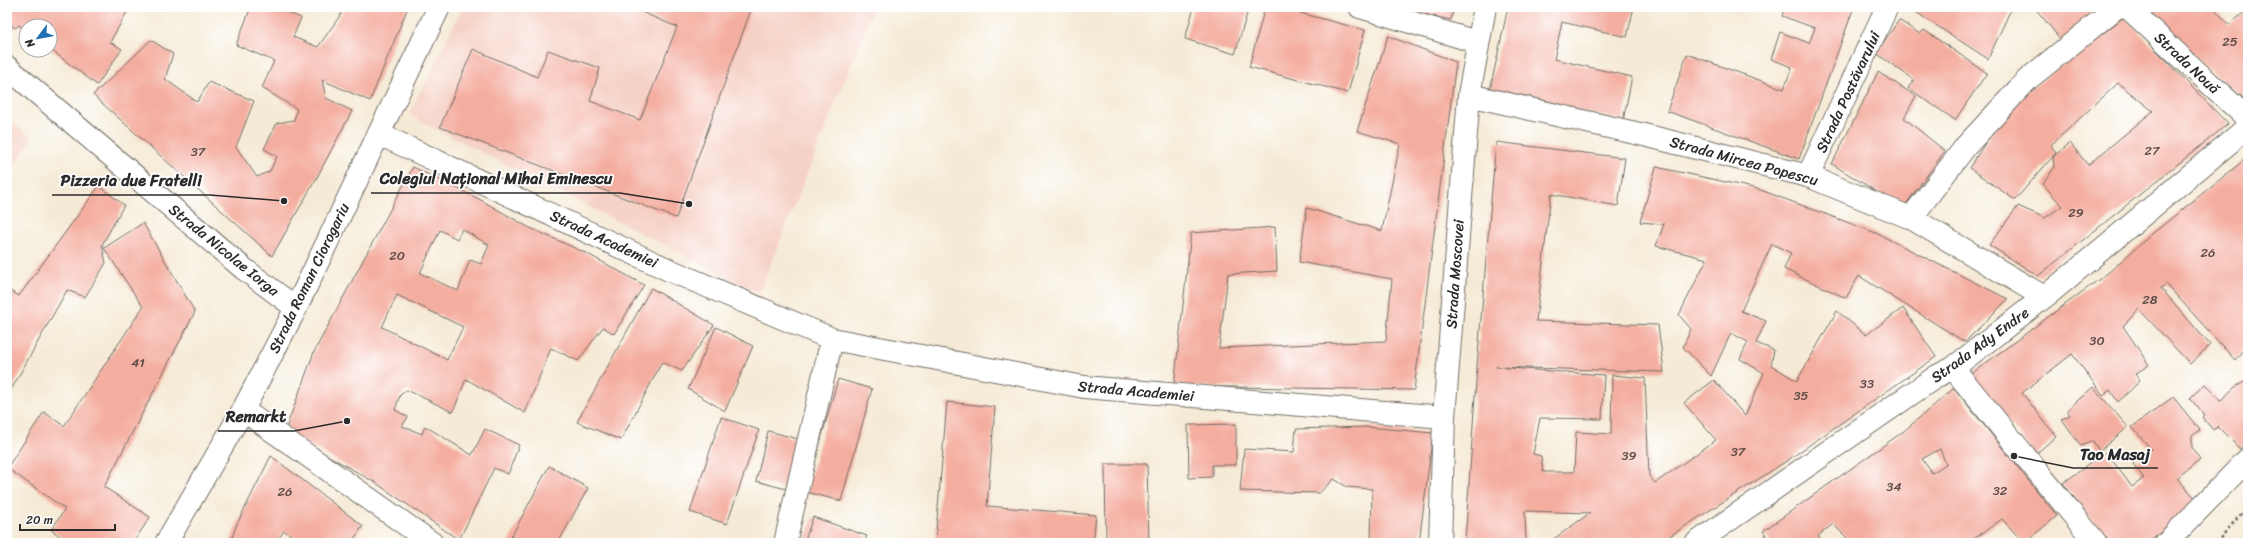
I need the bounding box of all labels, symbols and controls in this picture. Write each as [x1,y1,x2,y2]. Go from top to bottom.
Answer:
north arrow [18,18,58,58]
street label: Strada Nouă [2148,25,2226,101]
street label: Strada Postăvarului [1808,26,1888,157]
house number: 25 [2222,30,2238,53]
text: N [20,34,41,52]
street label: Strada Mircea Popescu [1667,129,1821,193]
house number: 27 [2145,139,2161,162]
house number: 37 [191,140,207,163]
text: Colegiul Național Mihai Eminescu [379,164,613,193]
callout: Colegiul Național Mihai Eminescu [371,165,620,193]
text: Pizzeria due Fratelli [60,166,202,195]
callout: Pizzeria due Fratelli [52,167,210,195]
street label: Strada Nicolae Iorga [163,197,286,303]
street label: Strada Roman Ciorogariu [261,198,357,358]
house number: 29 [2068,201,2084,224]
street label: Strada Academiei [546,203,663,276]
street label: Strada Moscovei [1438,218,1472,330]
house number: 26 [2201,241,2215,264]
house number: 20 [389,244,405,267]
house number: 28 [2142,288,2158,311]
street label: Strada Ady Endre [1925,300,2035,390]
house number: 30 [2089,329,2105,352]
house number: 41 [131,351,145,374]
house number: 33 [1860,372,1874,395]
street label: Strada Academiei [1077,373,1196,409]
house number: 35 [1793,384,1809,407]
text: Remarkt [225,402,286,431]
callout: Remarkt [218,403,294,431]
house number: 37 [1731,440,1747,463]
callout: Tao Masaj [2073,440,2158,468]
text: Tao Masaj [2080,440,2151,469]
house number: 39 [1621,444,1637,467]
house number: 34 [1886,475,1902,498]
house number: 32 [1993,479,2008,502]
house number: 26 [278,480,292,503]
scale bar [20,506,115,532]
text: 20 m [26,509,53,531]

